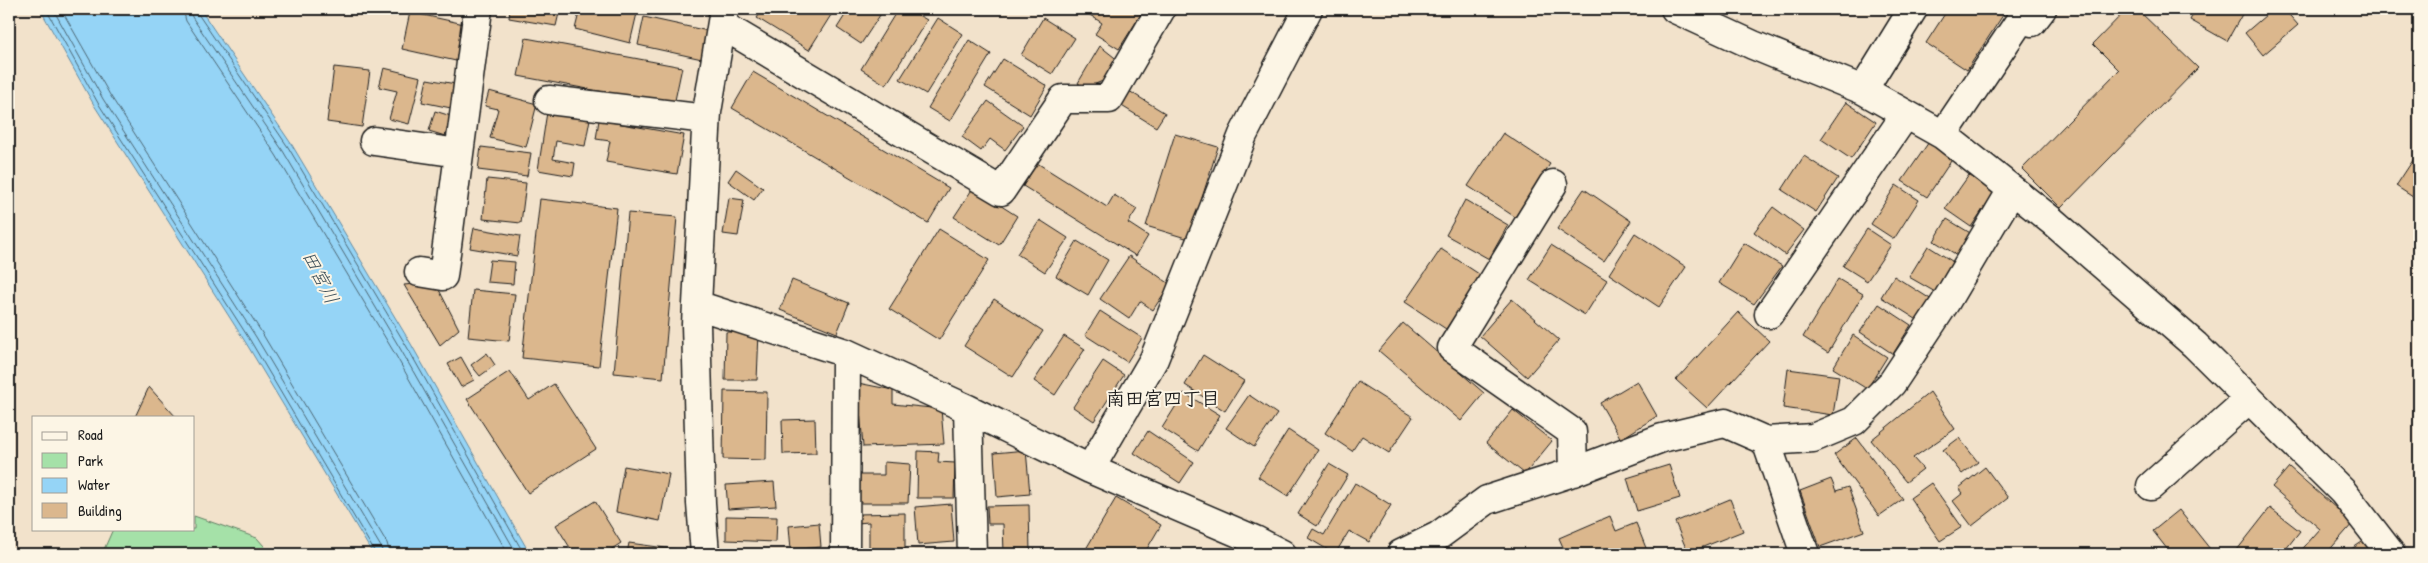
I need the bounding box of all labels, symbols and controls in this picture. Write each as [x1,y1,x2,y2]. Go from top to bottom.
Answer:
water label: 田宮川 [296,246,346,308]
district label: 南田宮四丁目 [1106,385,1220,411]
legend [32,416,195,530]
text: Road [78,424,103,445]
text: Park [78,450,103,471]
text: Water [78,474,110,495]
text: Building [78,500,122,521]

